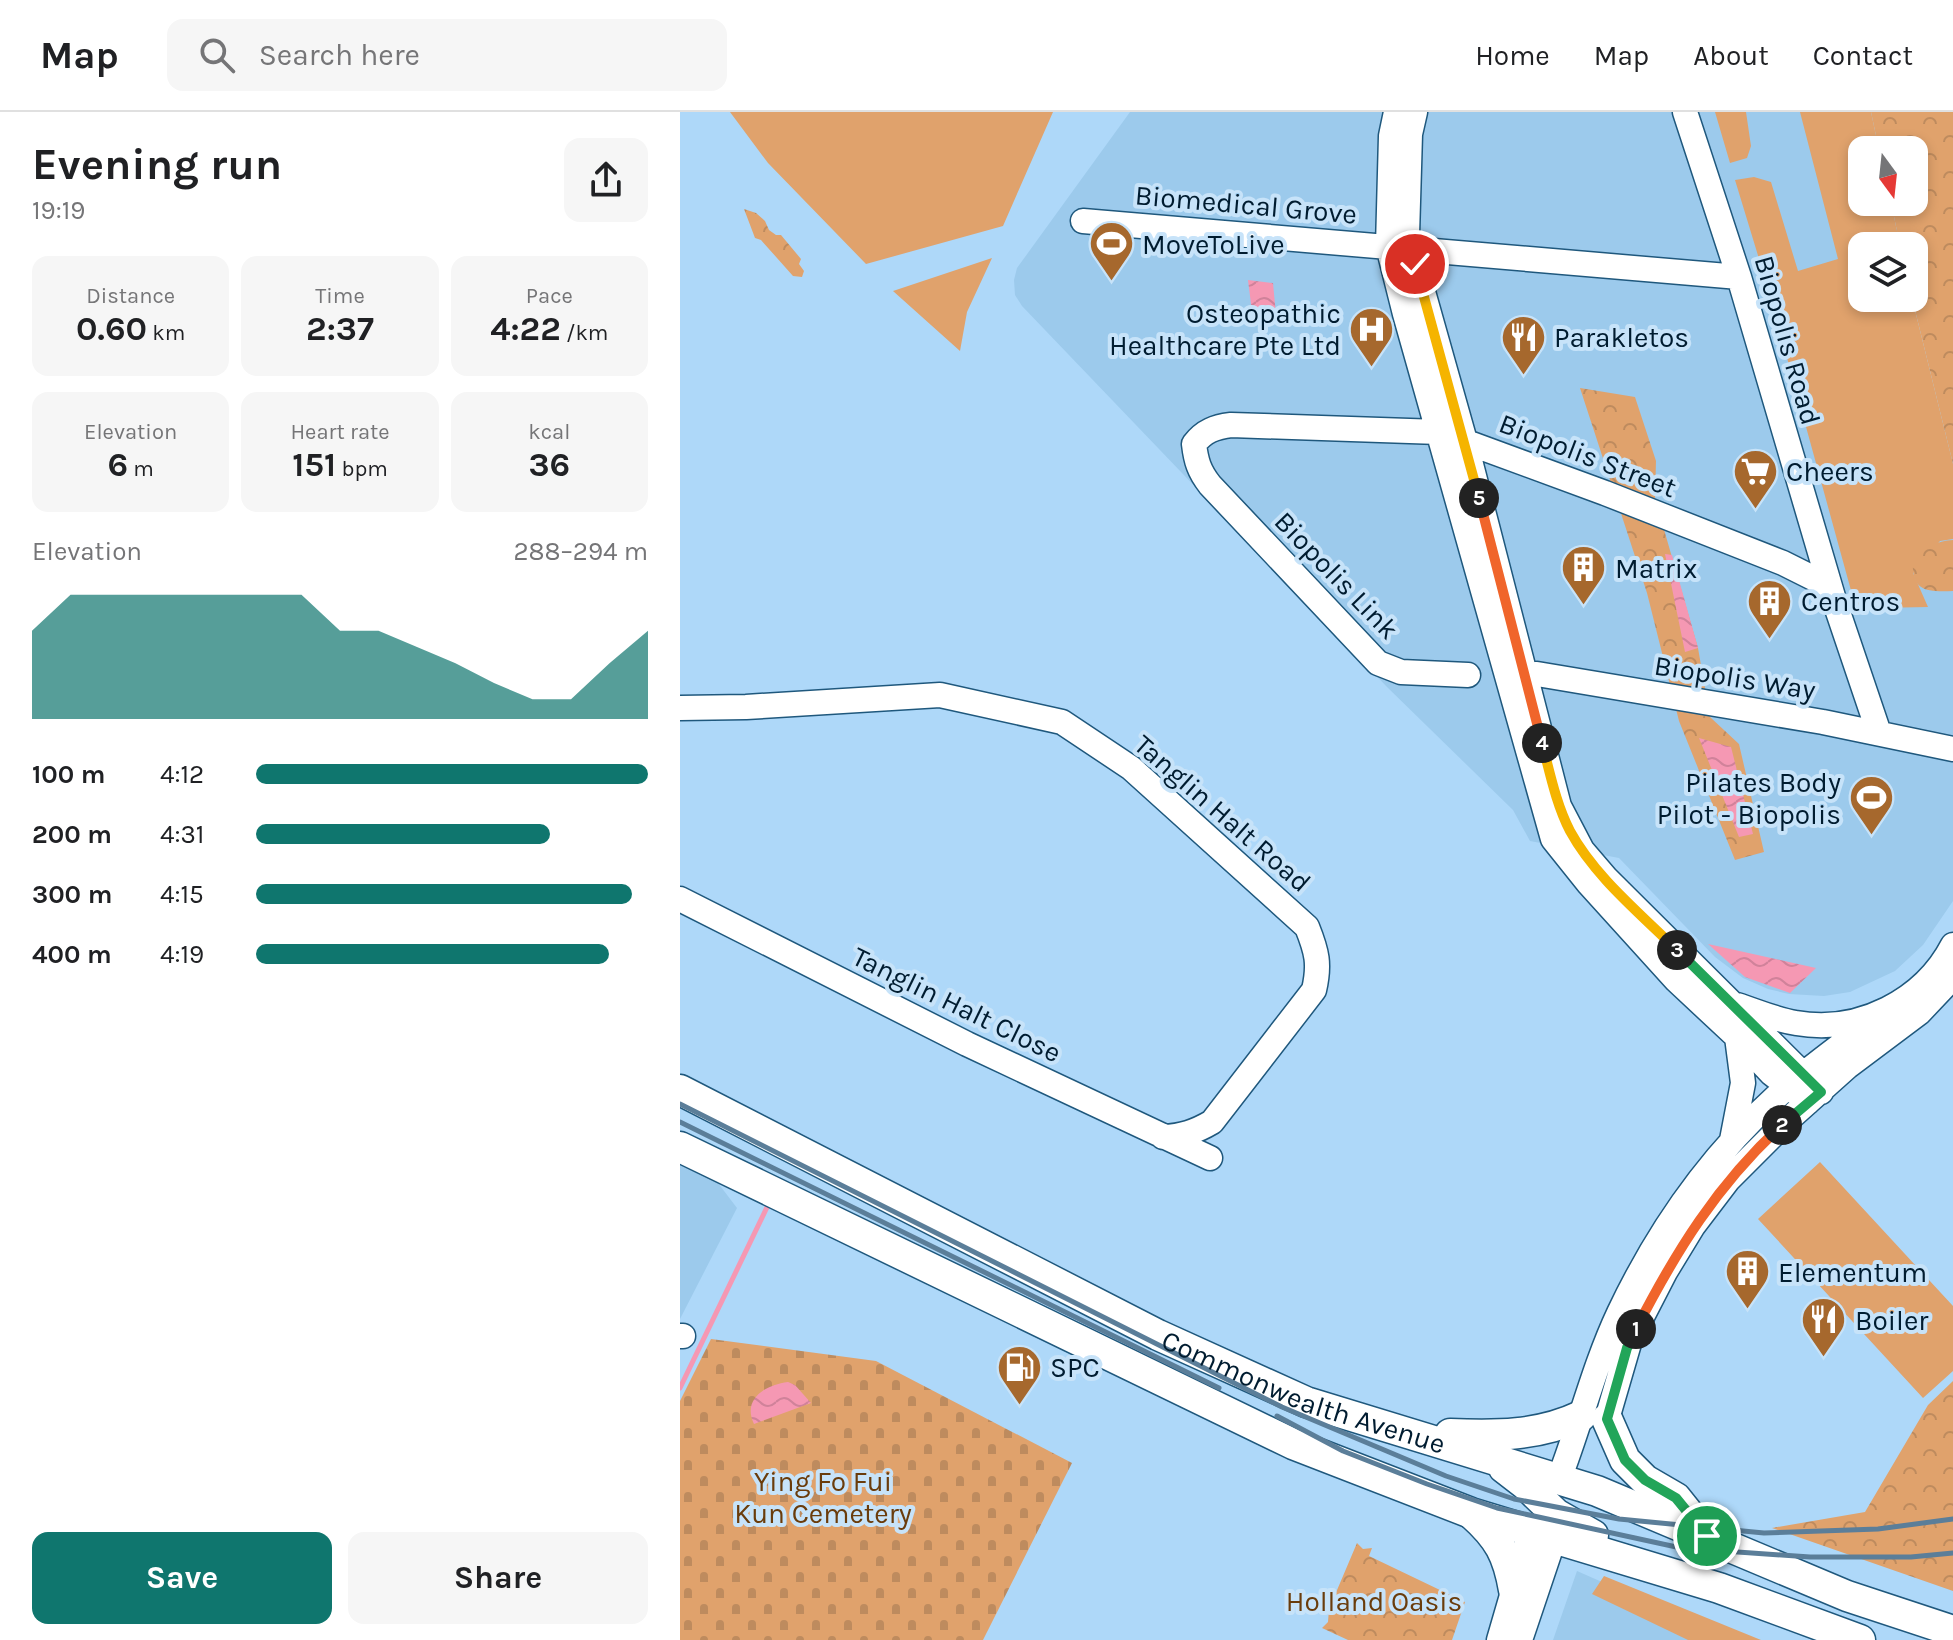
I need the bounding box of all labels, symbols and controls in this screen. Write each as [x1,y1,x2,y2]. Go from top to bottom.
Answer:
search box [167,19,727,91]
text: Map [40,33,119,78]
icon: search [195,33,239,77]
text: Search here [259,37,420,73]
text: Home [1475,39,1550,72]
text: Map [1594,39,1649,72]
text: About [1693,39,1769,72]
text: Contact [1813,39,1913,72]
north arrow [1848,136,1928,216]
map controls [1848,136,1928,312]
button: share [564,138,648,222]
text: Evening run [32,139,282,190]
street label: Biomedical Grove [1134,178,1358,231]
text: 19:19 [32,195,85,226]
sports icon: MoveToLive [1087,220,1135,283]
place label: MoveToLive [1142,228,1285,261]
pin [1381,230,1449,298]
button: layers [1848,232,1928,312]
icon: check [1393,242,1437,286]
street label: Biopolis Road [1748,252,1827,429]
text: Distance [86,283,175,309]
text: Time [315,283,365,309]
text: Pace [526,283,573,309]
place label: Osteopathic Healthcare Pte Ltd [1109,297,1341,362]
hospital icon: Osteopathic Healthcare Pte Ltd [1348,305,1396,368]
text: 0.60 [76,309,147,349]
text: 2:37 [306,309,374,349]
text: 4:22 [490,309,561,349]
restaurant icon: Parakletos [1499,313,1547,376]
text: km [147,320,185,346]
text: /km [561,320,608,346]
place label: Parakletos [1554,321,1689,354]
street label: Biopolis Street [1495,407,1681,504]
text: Elevation [84,419,177,445]
text: Heart rate [290,419,390,445]
text: kcal [528,419,570,445]
text: 6 [107,445,128,485]
text: 151 [292,445,336,485]
text: 36 [528,445,570,485]
supermarket icon: Cheers [1731,447,1779,510]
place label: Cheers [1786,455,1874,488]
text: m [128,456,154,482]
text: bpm [336,456,388,482]
pin: 5 [1459,478,1499,518]
text: 5 [1473,485,1485,511]
street label: Biopolis Link [1268,505,1406,646]
text: Elevation [32,536,142,567]
text: 288–294 m [514,536,648,567]
building icon: Matrix [1560,544,1608,607]
place label: Matrix [1615,552,1697,585]
building icon: Centros [1746,577,1794,640]
place label: Centros [1801,585,1900,618]
street label: Biopolis Way [1652,648,1818,707]
pin: 4 [1522,723,1562,763]
street label: Tanglin Halt Road [1128,728,1318,899]
text: 4 [1535,730,1549,756]
text: 100 m [32,759,105,790]
text: 4:12 [160,759,204,790]
place label: Pilates Body Pilot - Biopolis [1657,766,1841,831]
sports icon: Pilates Body Pilot - Biopolis [1848,774,1896,837]
text: 200 m [32,819,112,850]
text: 4:31 [160,819,204,850]
text: 300 m [32,879,112,910]
text: 4:15 [160,879,204,910]
pin: 3 [1657,930,1697,970]
text: 3 [1670,937,1684,963]
text: 400 m [32,939,112,970]
text: 4:19 [160,939,204,970]
street label: Tanglin Halt Close [847,940,1066,1069]
pin: 2 [1762,1105,1802,1145]
text: 2 [1775,1112,1789,1138]
building icon: Elementum [1723,1248,1771,1311]
place label: Elementum [1778,1256,1927,1289]
restaurant icon: Boiler [1800,1296,1848,1359]
place label: Boiler [1855,1304,1929,1337]
pin: 1 [1616,1309,1656,1349]
text: 1 [1632,1316,1640,1342]
street label: Commonwealth Avenue [1157,1323,1449,1461]
fuel station icon: SPC [995,1343,1043,1406]
place label: SPC [1050,1351,1100,1384]
park label: Ying Fo Fui Kun Cemetery [734,1465,912,1530]
pin [1673,1502,1741,1570]
icon: arrive [1685,1514,1729,1558]
button: Save [32,1532,332,1624]
button: Share [348,1532,648,1624]
park label: Holland Oasis [1286,1585,1462,1618]

